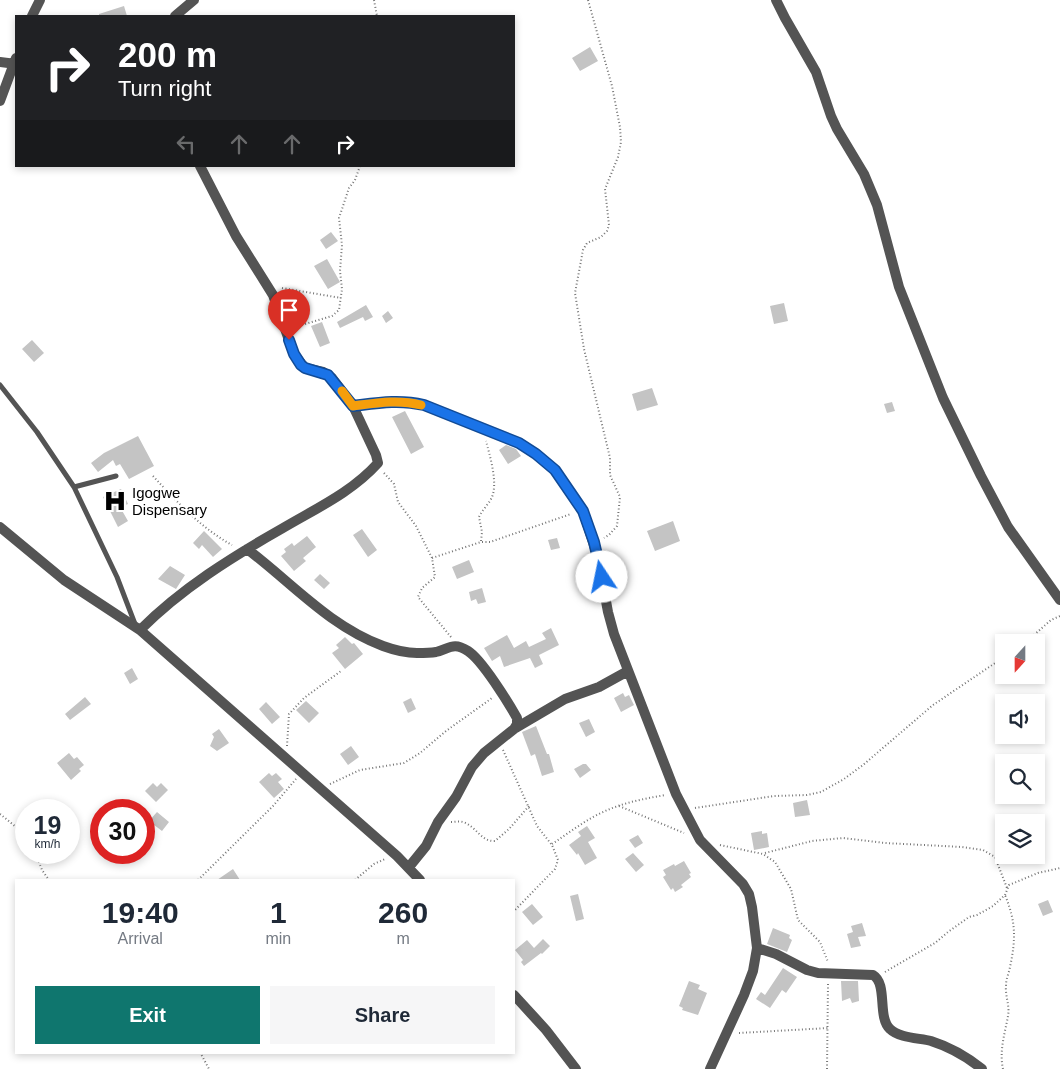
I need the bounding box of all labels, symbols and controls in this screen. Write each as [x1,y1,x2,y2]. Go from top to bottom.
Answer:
icon: right [35,35,100,100]
text: 200 m [118,35,217,74]
text: Turn right [118,76,211,101]
icon: left [172,130,200,158]
icon: ahead [225,130,253,158]
icon: ahead [278,130,306,158]
icon: right [331,130,359,158]
pin [268,289,310,340]
icon: arrive [275,296,303,324]
place label: Igogwe Dispensary [132,484,208,518]
hospital icon: Igogwe Dispensary [102,488,128,514]
position arrow [575,550,627,602]
north arrow [995,634,1045,684]
map controls [995,634,1045,864]
button: sound [995,694,1045,744]
button: search [995,754,1045,804]
speed limit sign: 30 [90,799,155,864]
text: 19 [34,811,61,839]
button: layers [995,814,1045,864]
text: km/h [34,837,61,851]
text: 19:40 [102,896,179,929]
text: 1 [270,896,287,929]
text: 260 [378,896,428,929]
text: Arrival [118,930,163,947]
text: min [265,930,291,947]
text: m [396,930,410,947]
button: Exit [35,986,260,1044]
button: Share [270,986,495,1044]

